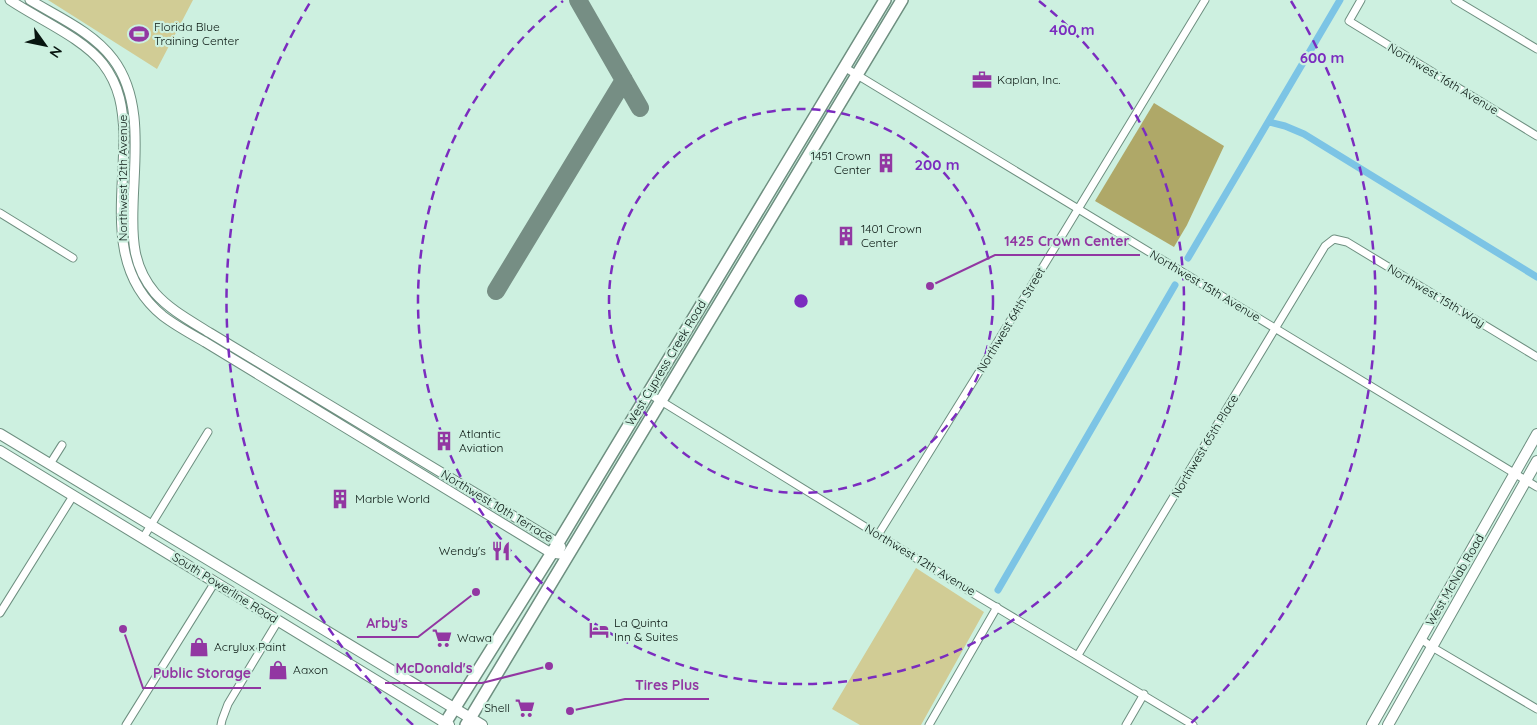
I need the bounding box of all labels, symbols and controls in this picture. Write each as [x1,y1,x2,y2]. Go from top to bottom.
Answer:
place label: Florida Blue Training Center [154,19,239,48]
north arrow [20,20,70,70]
text: 400 m [1049,20,1095,39]
sports icon: Florida Blue Training Center [128,23,150,45]
street label: Northwest 16th Avenue [1385,40,1501,118]
text: N [46,43,66,61]
text: 600 m [1300,48,1344,67]
office icon: Kaplan, Inc. [971,69,993,91]
place label: Kaplan, Inc. [997,72,1061,87]
street label: Northwest 12th Avenue [115,115,130,241]
place label: 1451 Crown Center [811,148,871,177]
building icon: 1451 Crown Center [875,152,897,174]
text: 200 m [915,155,960,174]
place label: 1401 Crown Center [861,221,922,250]
building icon: 1401 Crown Center [835,225,857,247]
callout: 1425 Crown Center [995,226,1140,255]
text: 1425 Crown Center [1004,232,1130,250]
street label: Northwest 15th Avenue [1147,247,1263,325]
street label: Northwest 15th Way [1385,261,1488,331]
street label: Northwest 64th Street [973,264,1048,375]
centre of rings [792,292,810,310]
street label: West Cypress Creek Road [622,297,709,428]
street label: Northwest 65th Place [1168,391,1241,500]
place label: Atlantic Aviation [459,426,503,455]
building icon: Atlantic Aviation [433,430,455,452]
street label: Northwest 10th Terrace [439,466,556,545]
building icon: Marble World [329,488,351,510]
place label: Marble World [355,491,430,506]
street label: Northwest 12th Avenue [862,521,979,599]
street label: West McNab Road [1422,531,1487,628]
restaurant icon: Wendy's [490,540,512,562]
place label: Wendy's [439,543,486,558]
street label: South Powerline Road [170,549,281,626]
callout: Arby's [357,608,418,637]
text: Arby's [366,614,408,632]
place label: La Quinta Inn & Suites [614,615,679,644]
hotel icon: La Quinta Inn & Suites [588,619,610,641]
supermarket icon: Wawa [431,627,453,649]
place label: Wawa [457,630,492,645]
shop icon: Acrylux Paint [188,636,210,658]
place label: Acrylux Paint [214,639,286,654]
callout: McDonald's [385,654,482,683]
callout: Public Storage [143,659,261,688]
shop icon: Aaxon [267,659,289,681]
text: McDonald's [396,659,473,677]
place label: Aaxon [293,662,328,677]
text: Public Storage [153,664,251,682]
callout: Tires Plus [625,670,709,699]
text: Tires Plus [635,676,699,694]
supermarket icon: Shell [514,697,536,719]
place label: Shell [484,700,510,715]

